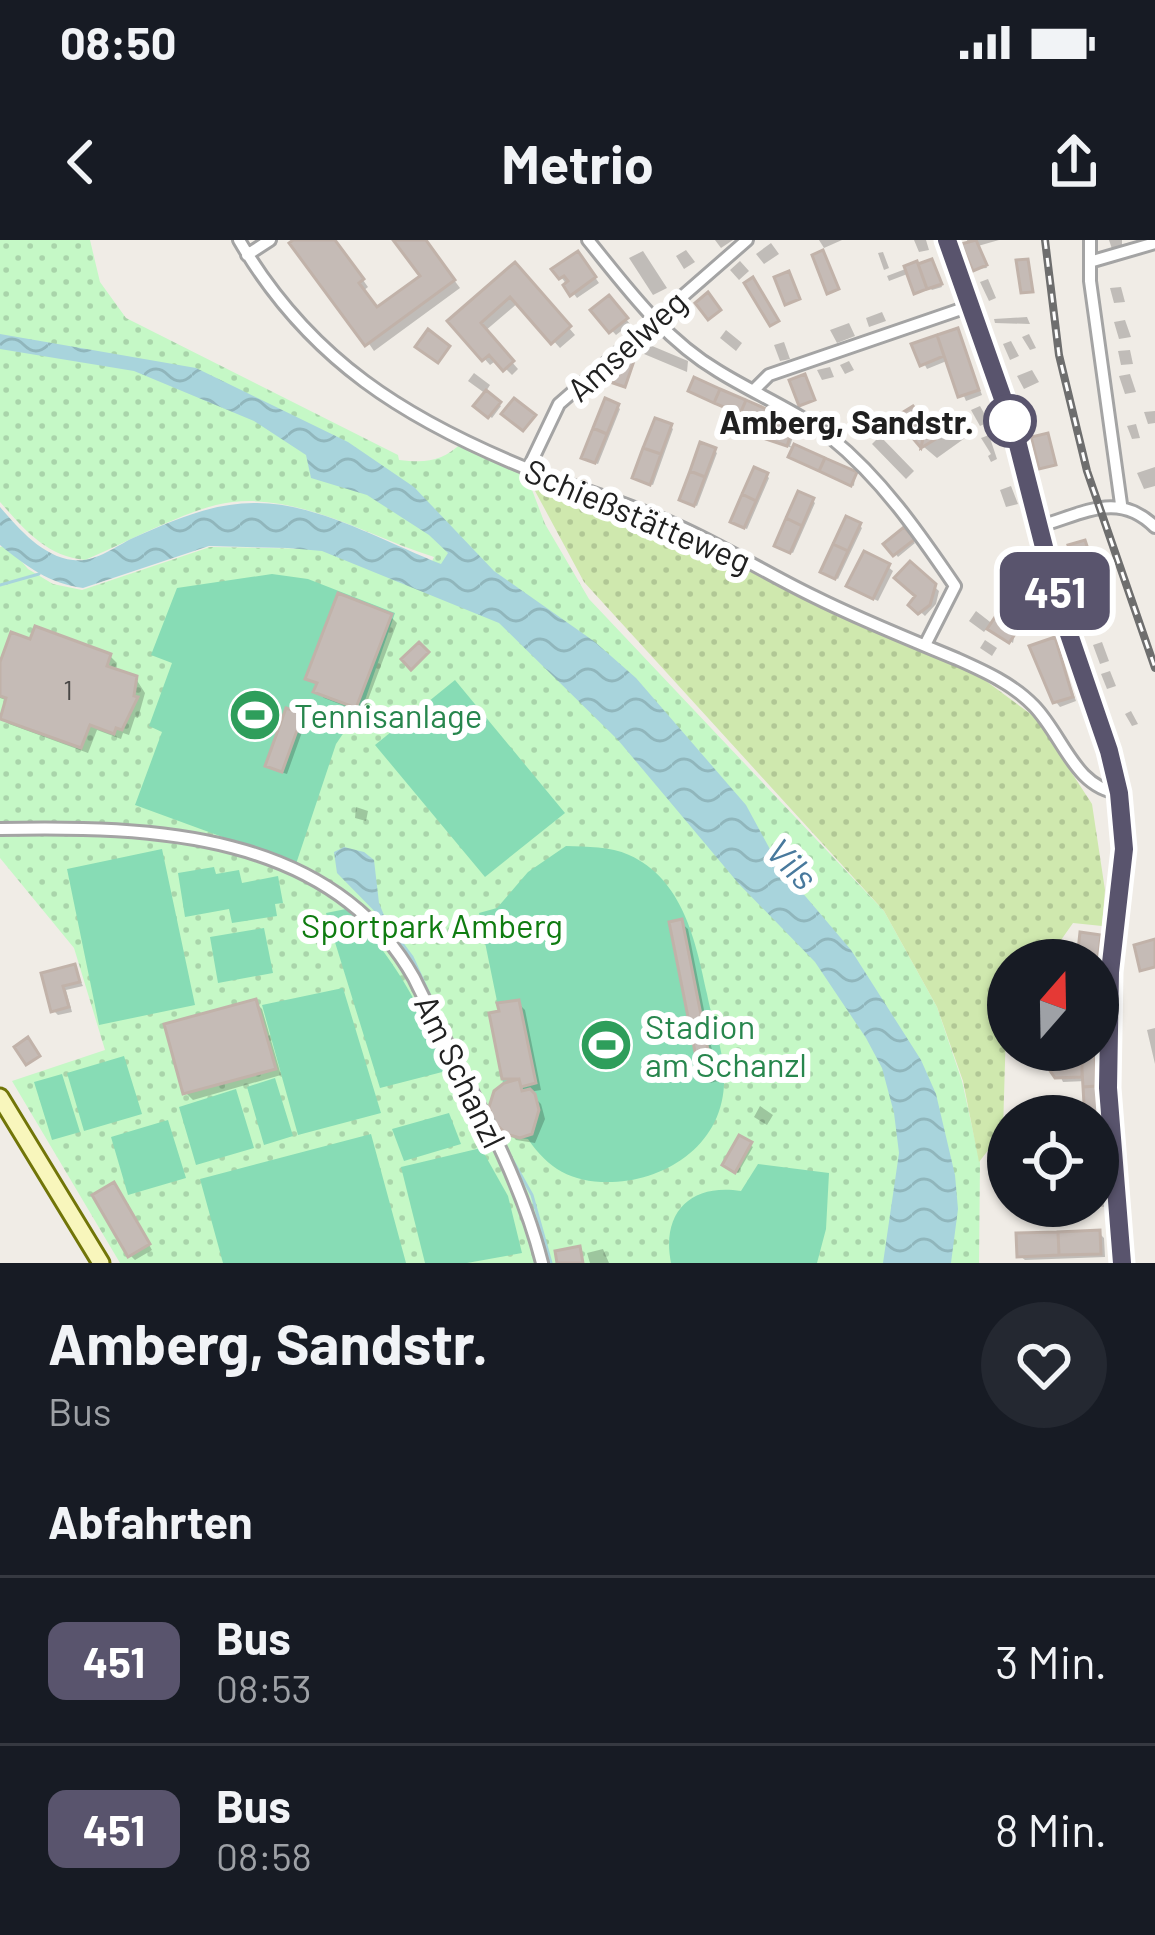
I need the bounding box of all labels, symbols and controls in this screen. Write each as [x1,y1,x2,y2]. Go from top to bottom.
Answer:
text: 08:50 [60,15,176,69]
icon: back [48,129,114,195]
icon: share [1041,129,1107,195]
text: Metrio [501,130,654,195]
street label: Amselweg [558,281,694,409]
marker: Amberg, Sandstr. [985,396,1035,446]
place label: Amberg, Sandstr. [719,401,974,441]
street label: Schießstätteweg [519,449,757,581]
line badge: 451 [986,552,1124,630]
text: 451 [1024,566,1086,616]
house number: 1 [63,673,73,705]
sports icon: Tennisanlage [227,687,283,743]
place label: Tennisanlage [294,695,482,735]
water label: Vils [759,829,827,897]
park label: Sportpark Amberg [301,905,563,945]
north arrow [987,939,1119,1071]
map controls [987,939,1119,1227]
street label: Am Schanzl [407,988,515,1154]
place label: Stadion am Schanzl [645,1006,807,1084]
sports icon: Stadion am Schanzl [578,1017,634,1073]
button: locate [987,1095,1119,1227]
button: heart [981,1302,1107,1428]
text: Amberg, Sandstr. [48,1308,488,1376]
text: Bus [48,1387,112,1434]
text: Abfahrten [48,1494,253,1548]
text: Bus [216,1610,291,1664]
text: 3 Min. [995,1634,1107,1688]
text: 451 [83,1636,145,1686]
text: 08:53 [216,1664,312,1711]
text: Bus [216,1778,291,1832]
text: 8 Min. [995,1802,1107,1856]
text: 451 [83,1804,145,1854]
text: 08:58 [216,1832,312,1879]

